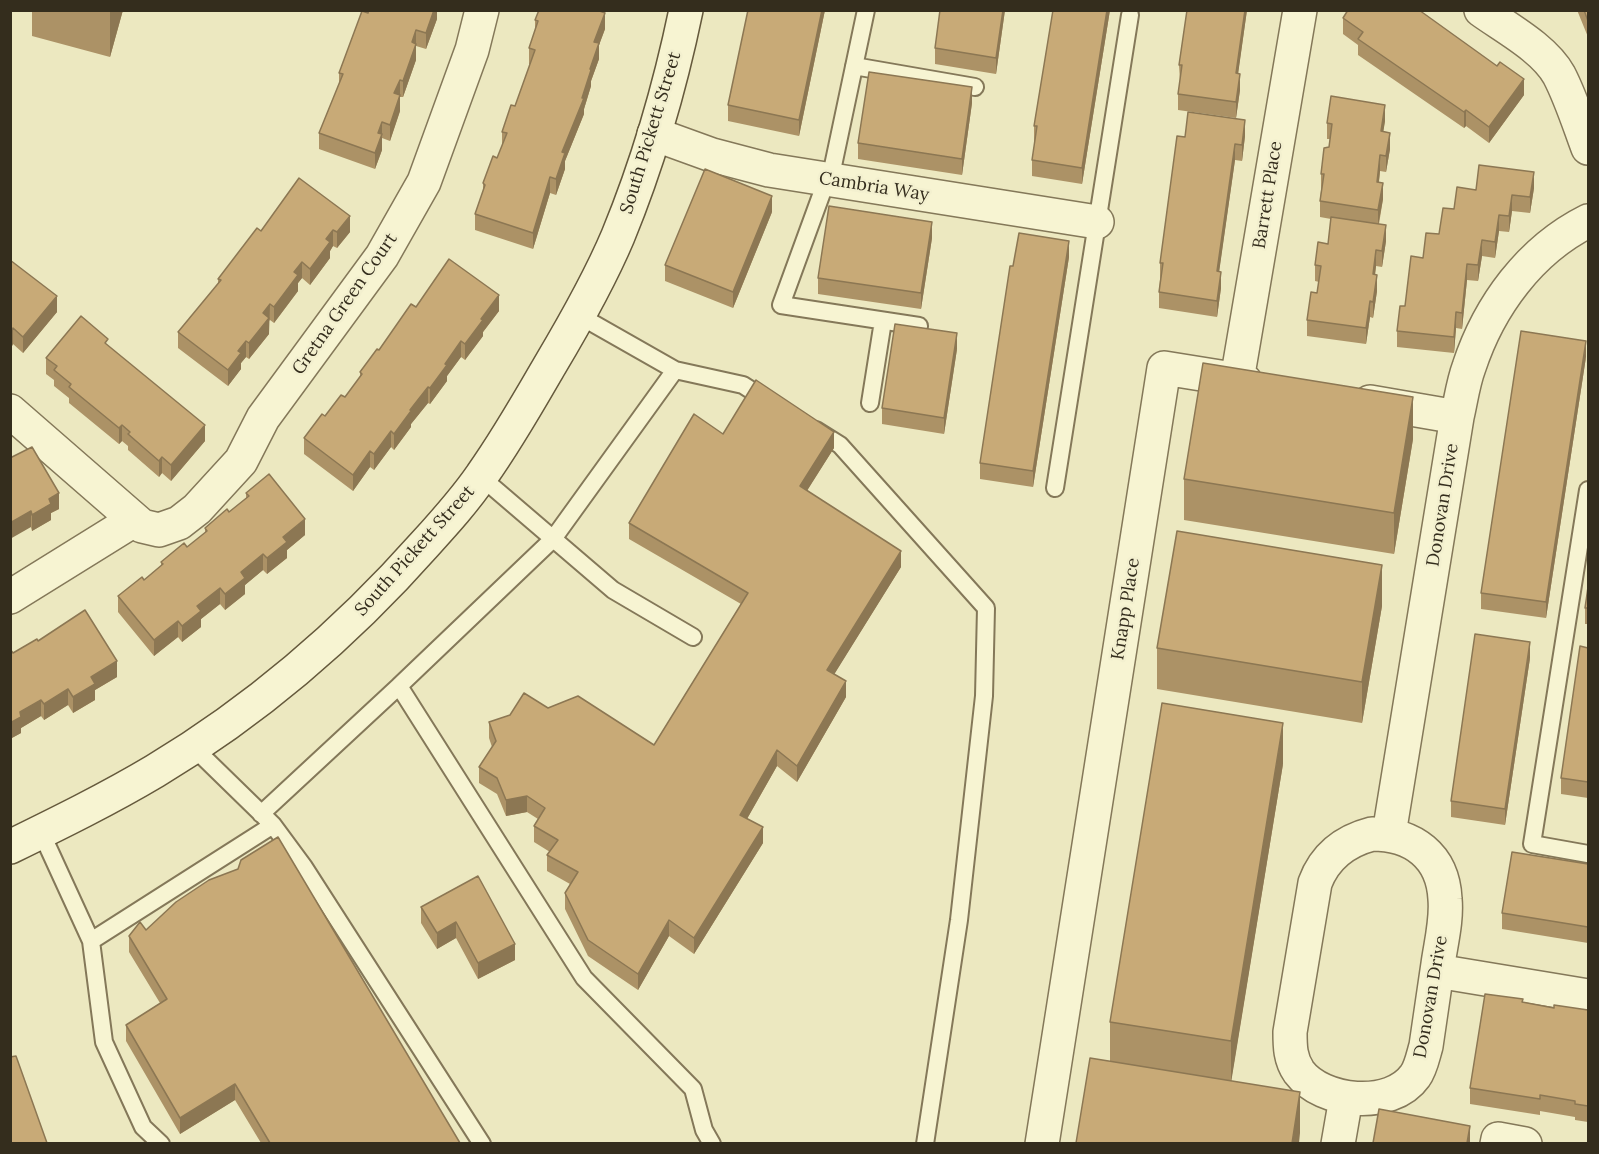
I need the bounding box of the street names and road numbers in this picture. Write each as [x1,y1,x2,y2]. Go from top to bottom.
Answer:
street label: South Pickett Street [616,49,686,217]
street label: Barrett Place [1249,140,1287,250]
street label: Cambria Way [817,168,931,206]
street label: Gretna Green Court [288,229,402,379]
street label: Donovan Drive [1423,442,1463,568]
street label: South Pickett Street [351,481,479,621]
street label: Knapp Place [1107,556,1145,662]
street label: Donovan Drive [1410,934,1452,1060]

